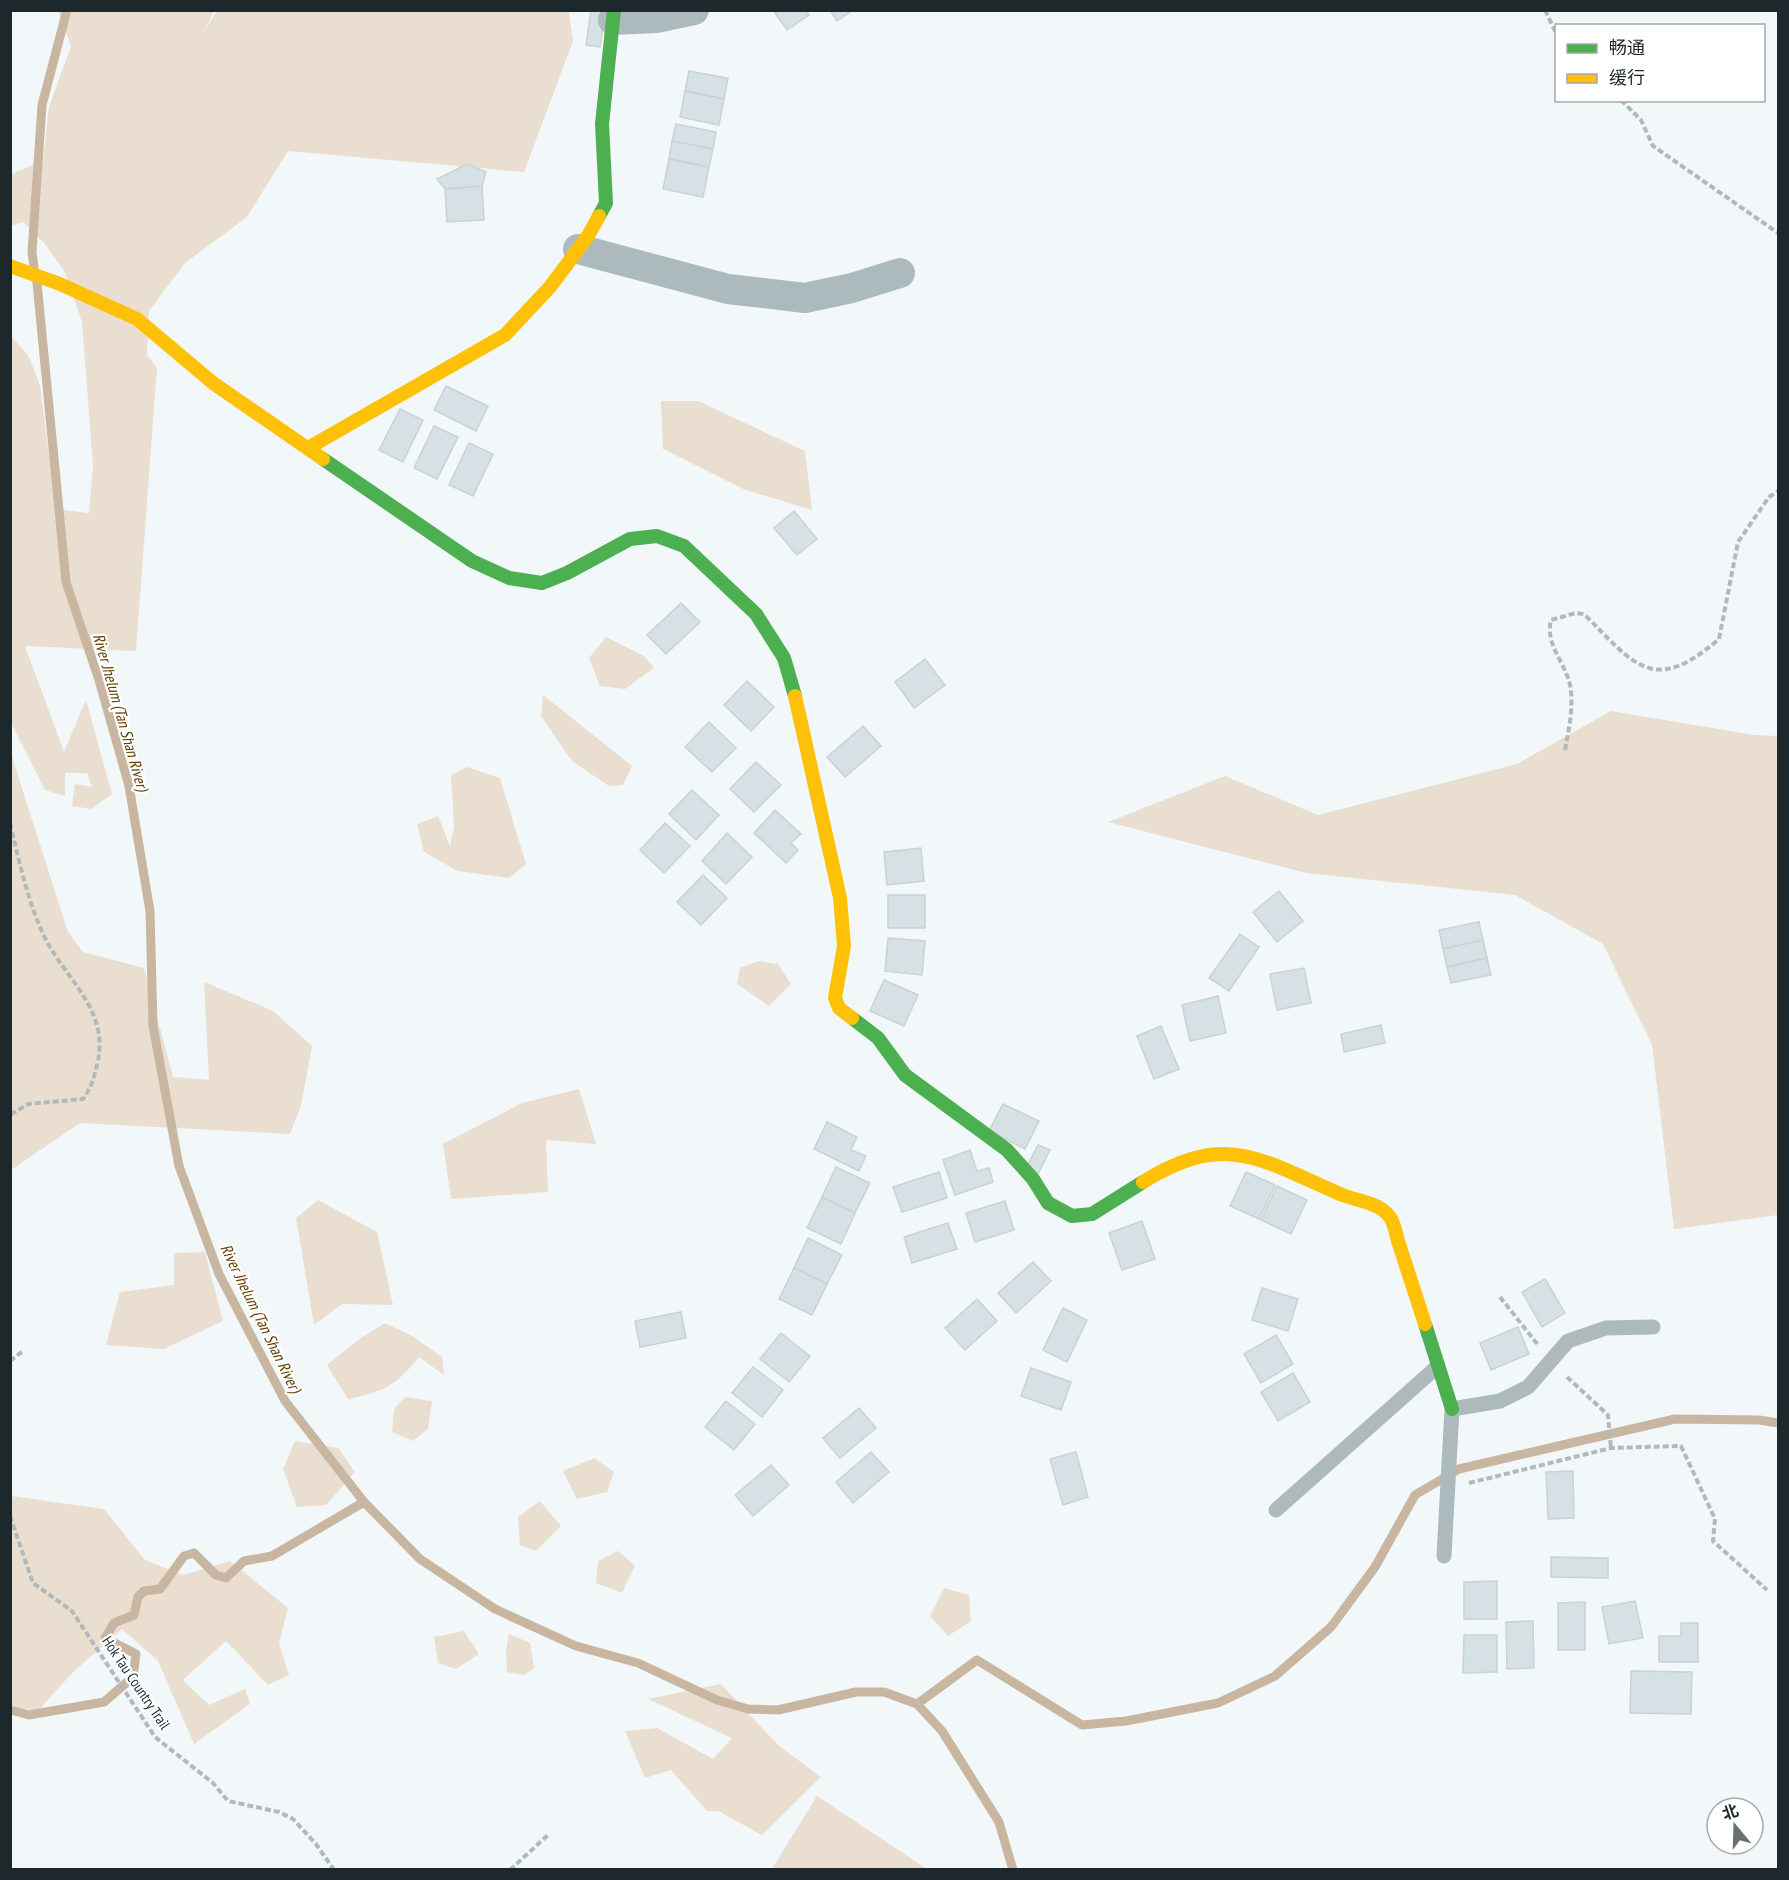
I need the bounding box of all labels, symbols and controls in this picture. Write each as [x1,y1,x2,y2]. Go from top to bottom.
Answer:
legend [1555,24,1765,102]
text: 畅通 [1609,36,1645,59]
text: 缓行 [1609,66,1645,89]
water label: River Jhelum (Tan Shan River) [89,631,154,795]
water label: River Jhelum (Tan Shan River) [216,1240,307,1398]
street label: Hok Tau Country Trail [98,1632,175,1733]
north arrow [1705,1796,1765,1856]
text: 北 [1719,1800,1741,1824]

